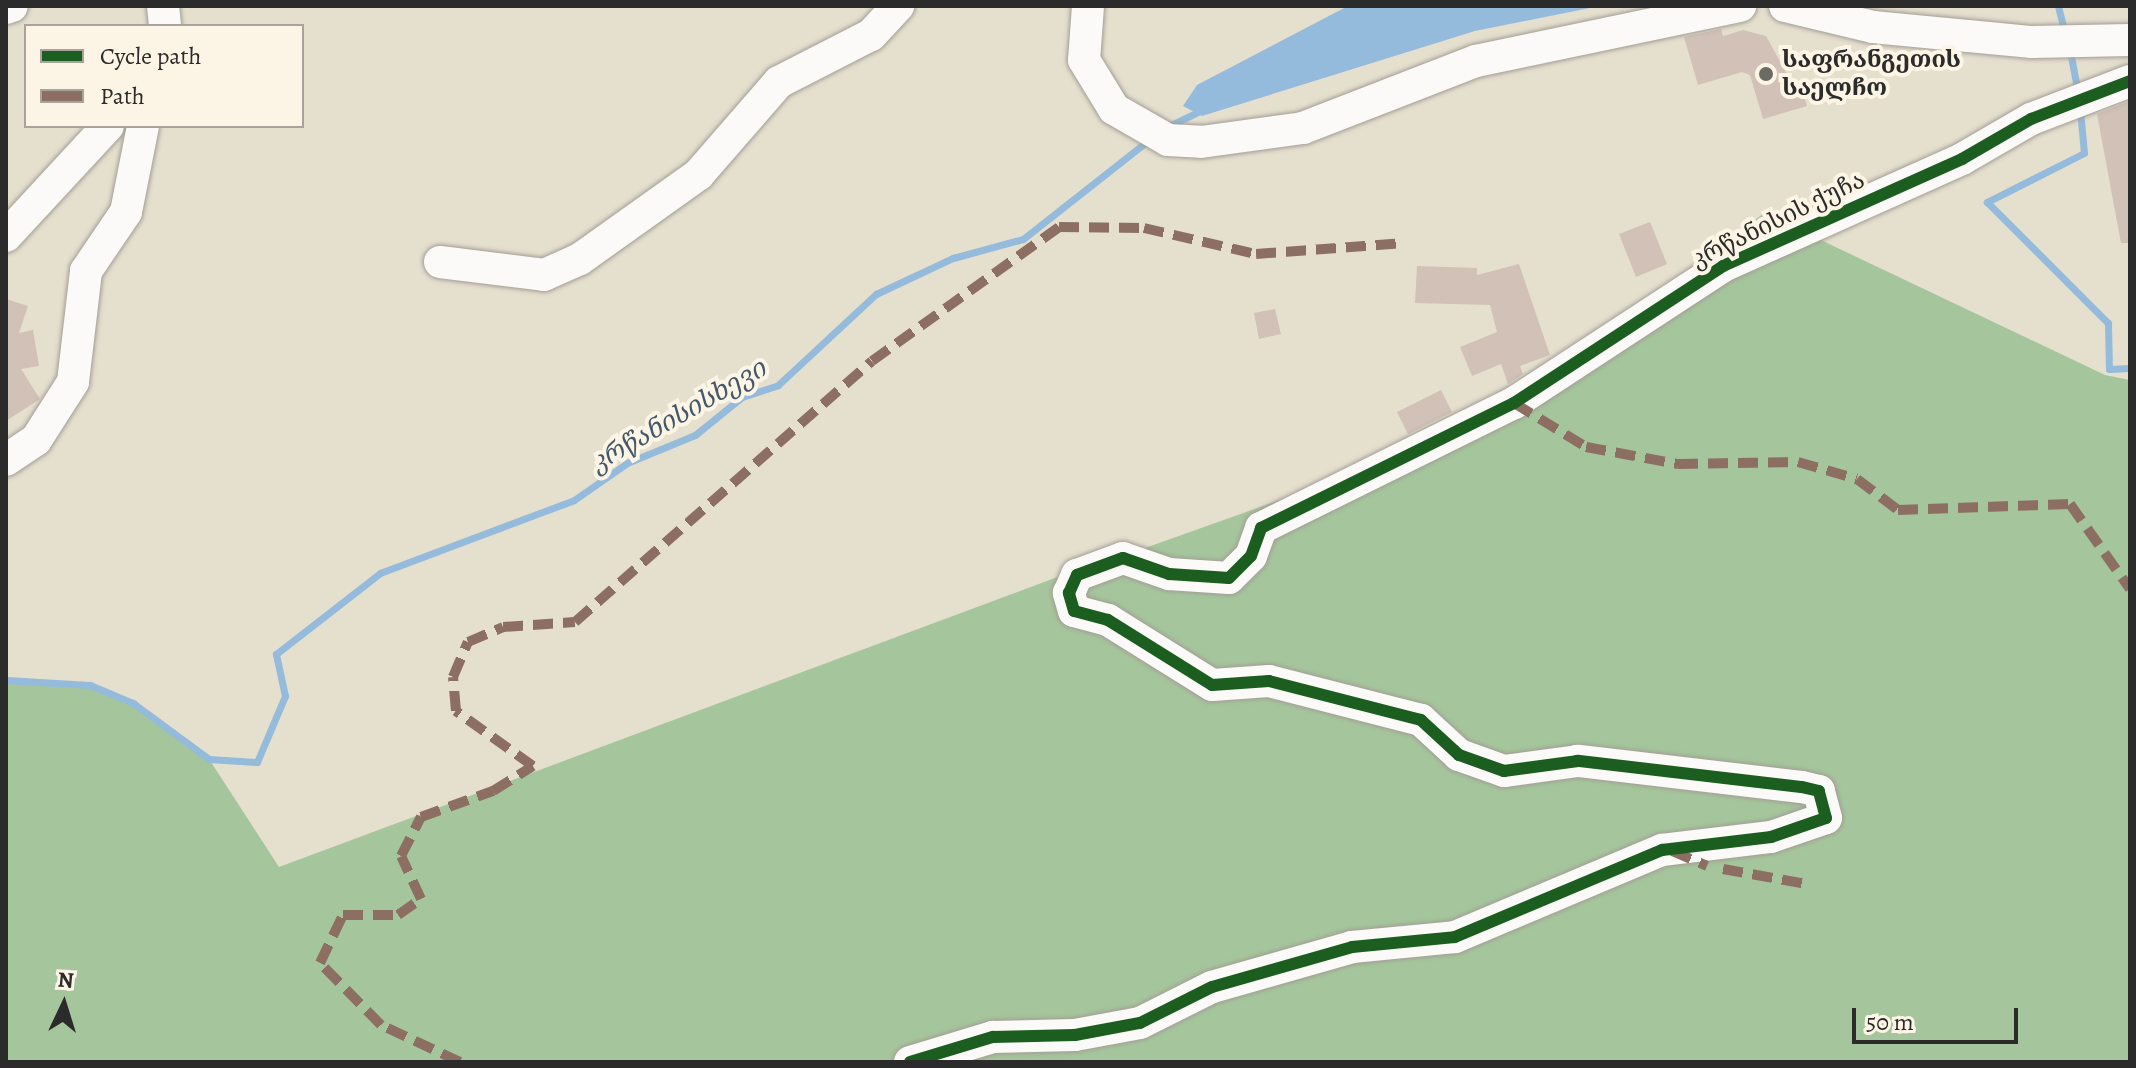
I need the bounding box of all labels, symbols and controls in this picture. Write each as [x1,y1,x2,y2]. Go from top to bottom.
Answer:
legend [24,24,304,128]
text: Cycle path [100,40,201,72]
place label: საფრანგეთის საელჩო [1782,46,1961,102]
marker: საფრანგეთის საელჩო [1757,65,1775,83]
text: Path [100,80,145,112]
street label: კრწანისის ქუჩა [1687,166,1869,274]
water label: კრწანისისხევი [584,353,772,479]
north arrow [24,964,104,1044]
text: N [57,965,75,996]
scale bar [1856,992,2022,1042]
text: 50 m [1866,1006,1914,1038]

